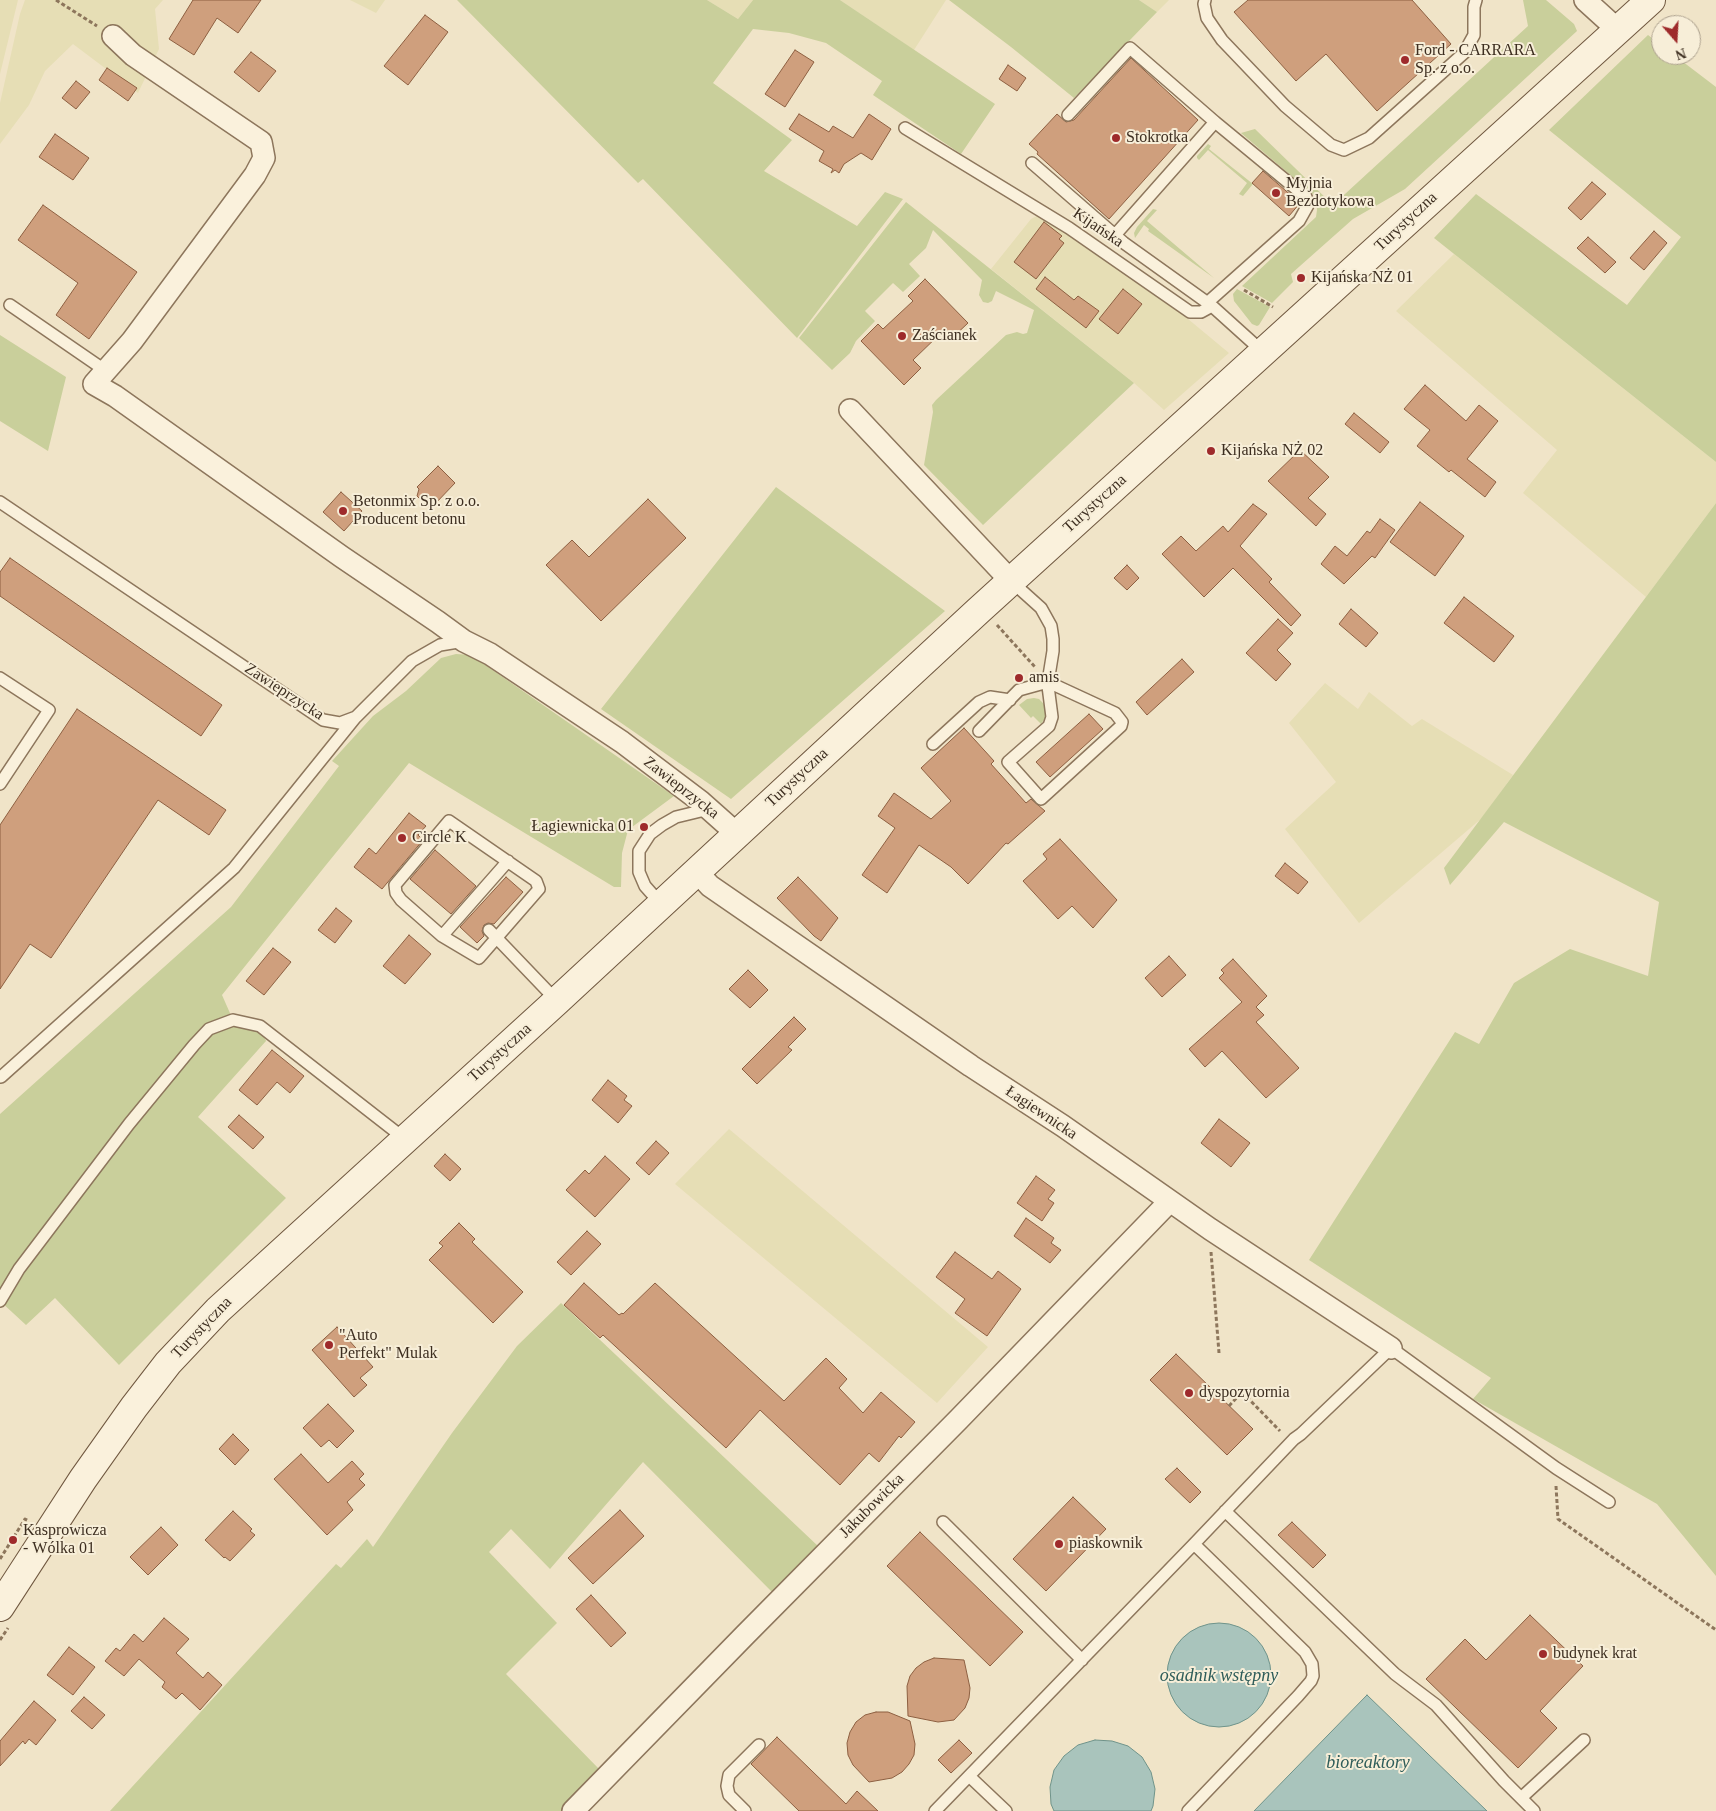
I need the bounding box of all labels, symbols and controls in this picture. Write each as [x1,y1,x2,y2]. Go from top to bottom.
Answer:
north arrow [1651,15,1701,65]
place label: Ford - CARRARA Sp. z o.o. [1415,41,1536,79]
text: N [1673,45,1688,62]
marker: Ford - CARRARA Sp. z o.o. [1399,54,1411,66]
place label: Stokrotka [1126,128,1188,148]
marker: Stokrotka [1110,132,1122,144]
place label: Myjnia Bezdotykowa [1286,174,1374,212]
marker: Myjnia Bezdotykowa [1270,187,1282,199]
street label: Turystyczna [1371,188,1441,256]
street label: Kijańska [1069,204,1127,252]
place label: Kijańska NŻ 01 [1311,268,1413,288]
marker: Kijańska NŻ 01 [1295,272,1307,284]
place label: Zaścianek [912,326,977,346]
marker: Zaścianek [896,330,908,342]
place label: Kijańska NŻ 02 [1221,441,1323,461]
marker: Kijańska NŻ 02 [1205,445,1217,457]
street label: Turystyczna [1059,471,1131,537]
place label: Betonmix Sp. z o.o. Producent betonu [353,492,480,530]
marker: Betonmix Sp. z o.o. Producent betonu [337,505,349,517]
street label: Zawieprzycka [241,659,327,725]
place label: amis [1029,668,1059,688]
marker: amis [1013,672,1025,684]
street label: Turystyczna [762,744,832,812]
street label: Zawieprzycka [639,753,723,823]
place label: Łagiewnicka 01 [531,817,634,837]
marker: Łagiewnicka 01 [638,821,650,833]
place label: Circle K [412,828,467,848]
marker: Circle K [396,832,408,844]
street label: Turystyczna [464,1020,536,1086]
street label: Łagiewnicka [1001,1082,1081,1144]
street label: Turystyczna [168,1293,236,1363]
place label: "Auto Perfekt" Mulak [339,1326,438,1364]
marker: "Auto Perfekt" Mulak [323,1339,335,1351]
place label: dyspozytornia [1199,1383,1290,1403]
marker: dyspozytornia [1183,1387,1195,1399]
street label: Jakubowicka [836,1470,908,1542]
place label: Kasprowicza - Wólka 01 [23,1521,107,1559]
marker: Kasprowicza - Wólka 01 [7,1534,19,1546]
place label: piaskownik [1069,1534,1143,1554]
marker: piaskownik [1053,1538,1065,1550]
place label: budynek krat [1553,1644,1637,1664]
marker: budynek krat [1537,1648,1549,1660]
water label: osadnik wstępny [1160,1665,1278,1687]
water label: bioreaktory [1326,1752,1410,1774]

